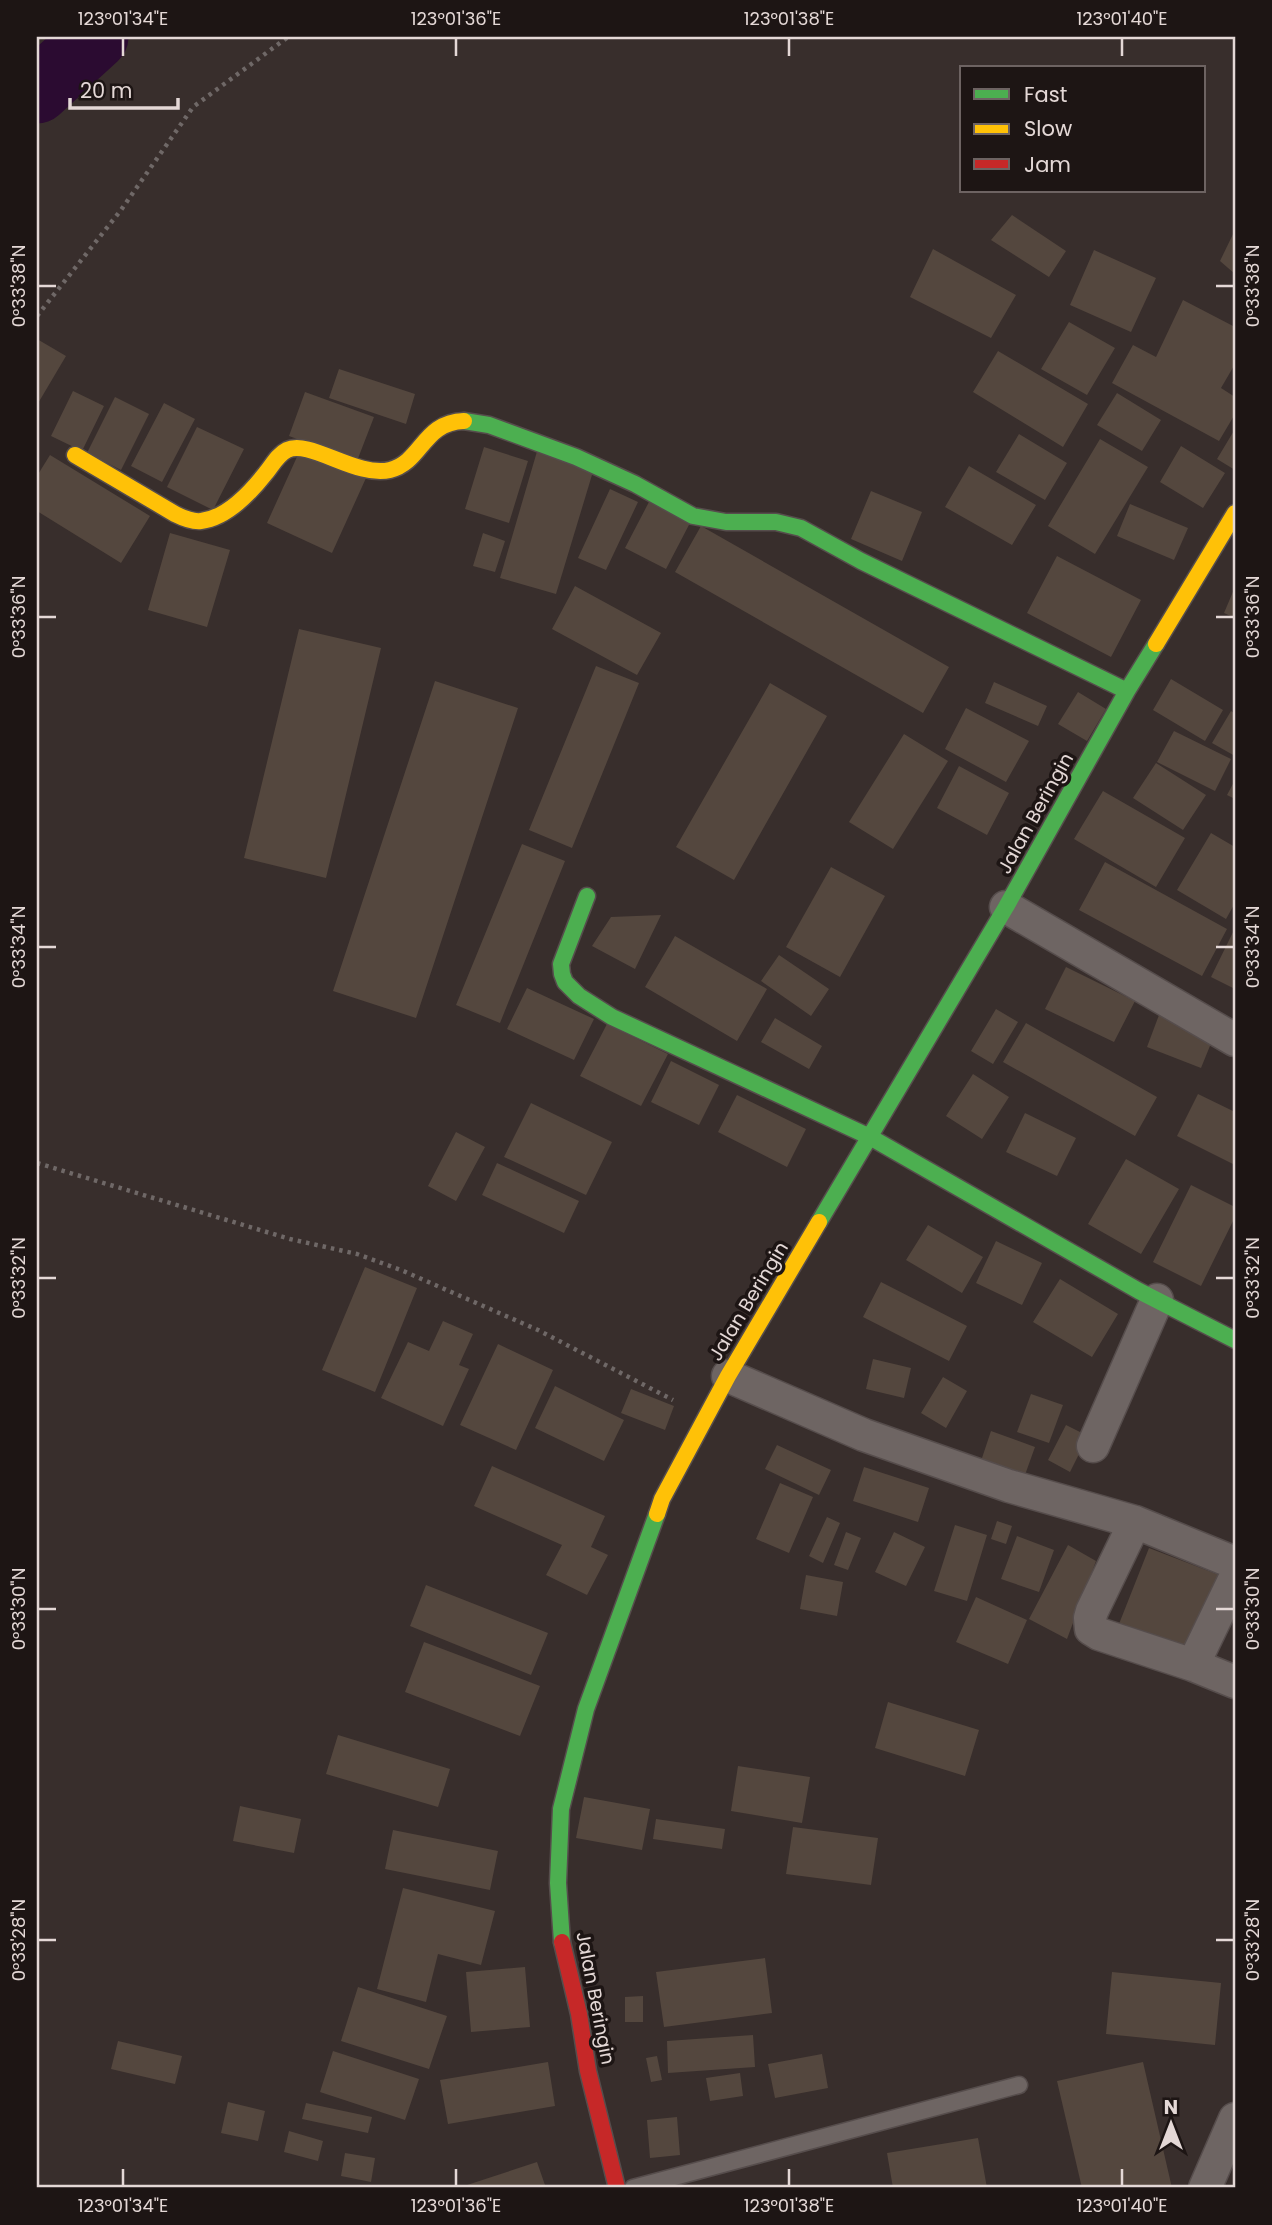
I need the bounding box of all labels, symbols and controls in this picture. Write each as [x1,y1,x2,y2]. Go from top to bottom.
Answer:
text: 123°01'34"E [78,6,168,31]
text: 123°01'36"E [411,6,501,31]
text: 123°01'38"E [744,6,834,31]
text: 123°01'40"E [1076,6,1168,31]
scale bar [70,66,178,110]
legend [960,66,1206,192]
text: 20 m [80,76,133,105]
text: Fast [1024,80,1067,109]
text: Slow [1024,114,1072,143]
text: Jam [1024,150,1071,179]
text: 0°33'38"N [6,245,31,327]
text: 0°33'38"N [1240,245,1265,327]
text: 0°33'36"N [6,576,31,658]
text: 0°33'36"N [1240,576,1265,658]
street label: Jalan Beringin [991,748,1080,879]
text: 0°33'34"N [6,906,31,988]
text: 0°33'34"N [1240,906,1265,988]
text: 0°33'32"N [6,1237,31,1319]
street label: Jalan Beringin [702,1237,795,1366]
text: 0°33'32"N [1240,1237,1265,1319]
text: 0°33'30"N [6,1568,31,1650]
text: 0°33'30"N [1240,1568,1265,1650]
text: 0°33'28"N [6,1899,31,1981]
text: 0°33'28"N [1240,1899,1265,1981]
street label: Jalan Beringin [569,1929,622,2067]
north arrow [1136,2088,1206,2158]
text: N [1164,2094,1178,2121]
text: 123°01'34"E [78,2193,168,2218]
text: 123°01'36"E [411,2193,501,2218]
text: 123°01'38"E [744,2193,834,2218]
text: 123°01'40"E [1076,2193,1168,2218]

